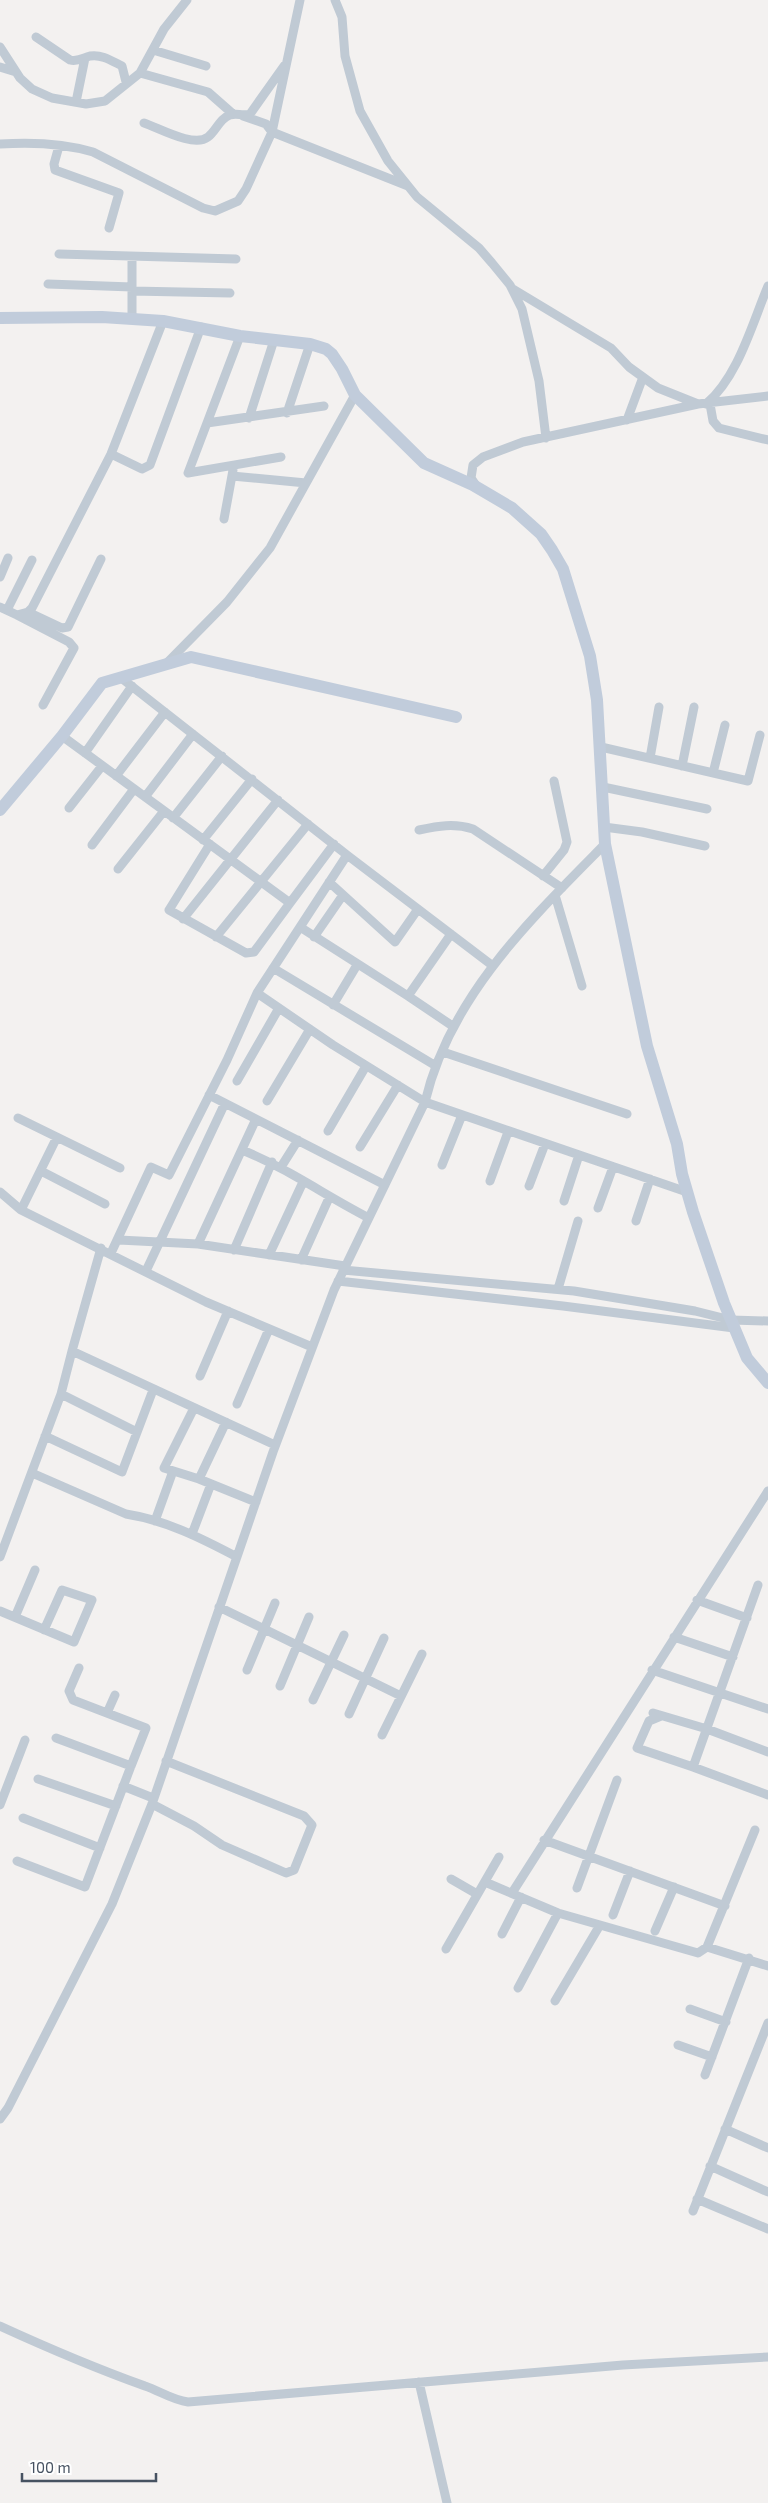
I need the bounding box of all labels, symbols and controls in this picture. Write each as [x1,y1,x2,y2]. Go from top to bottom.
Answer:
scale bar [22,2450,156,2482]
text: 100 m [30,2458,71,2476]

